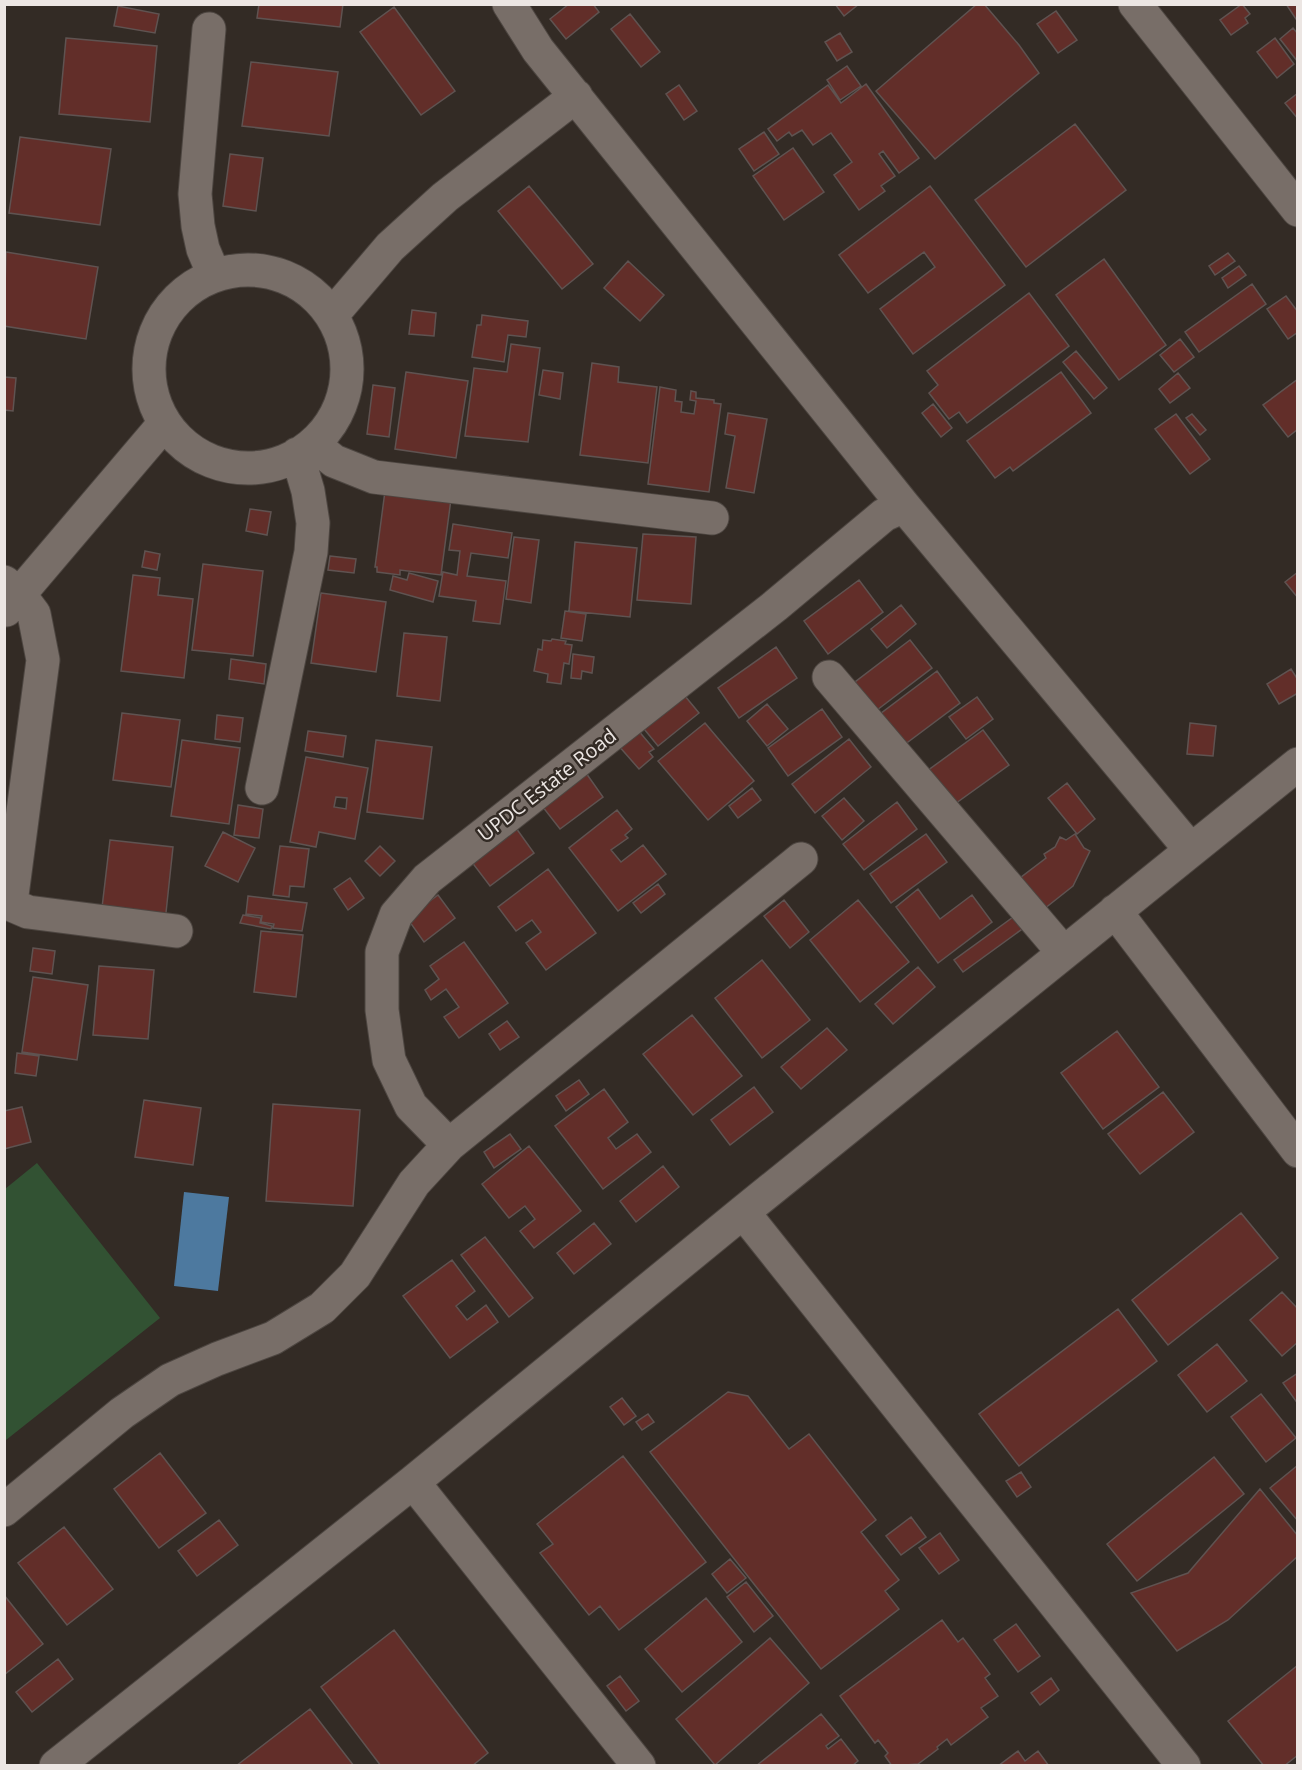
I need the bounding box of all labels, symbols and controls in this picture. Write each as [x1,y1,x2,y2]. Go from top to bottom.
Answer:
street label: UPDC Estate Road [472,722,622,847]

